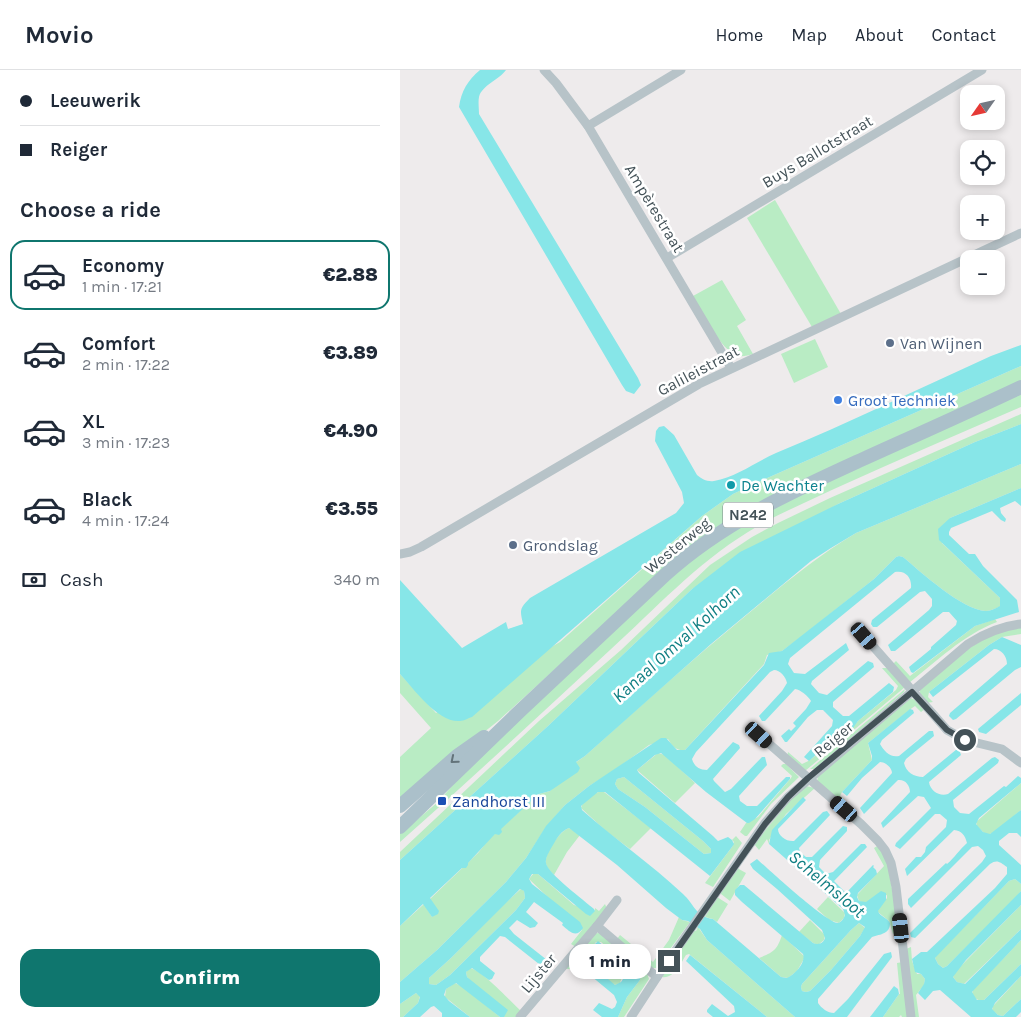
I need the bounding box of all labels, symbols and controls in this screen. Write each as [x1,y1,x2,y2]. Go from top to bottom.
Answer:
text: Movio [25,21,94,49]
text: Home [715,24,763,46]
text: Map [791,24,827,46]
text: About [855,24,904,46]
text: Contact [932,24,996,46]
north arrow [960,85,1005,130]
map controls [960,85,1005,295]
text: Leeuwerik [50,90,141,112]
street label: Buys Ballotstraat [759,111,876,192]
text: Reiger [50,139,107,161]
button: locate [960,140,1005,185]
street label: Ampèrestraat [621,161,688,256]
button: + [960,195,1005,240]
text: Choose a ride [20,197,161,223]
button: − [960,250,1005,295]
icon: car [22,253,67,298]
text: Economy [82,255,164,277]
text: €2.88 [323,264,378,286]
text: 1 min · 17:21 [82,277,162,296]
icon: car [22,331,67,376]
text: Comfort [82,333,156,355]
place label: Van Wijnen [900,334,982,353]
marker: Van Wijnen [884,337,896,349]
street label: Galileistraat [654,341,742,400]
text: €3.89 [323,342,378,364]
text: 2 min · 17:22 [82,355,170,374]
place label: Groot Techniek [848,391,956,410]
marker: Groot Techniek [832,394,844,406]
icon: car [22,409,67,454]
text: XL [82,411,104,433]
text: €4.90 [324,420,378,442]
text: 3 min · 17:23 [82,433,170,452]
place label: De Wachter [741,476,824,495]
marker: De Wachter [725,479,737,491]
icon: car [22,487,67,532]
text: Black [82,489,133,511]
text: €3.55 [325,498,378,520]
road number: N242 [723,502,773,528]
text: 4 min · 17:24 [82,511,169,530]
street label: Westerweg [641,513,714,578]
place label: Grondslag [523,536,598,555]
marker: Grondslag [507,539,519,551]
icon: cash [20,566,48,594]
text: Cash [60,569,104,591]
text: 340 m [333,570,380,589]
water label: Kanaal Omval Kolhorn [608,581,744,707]
car [848,620,879,652]
street label: Reiger [810,717,857,761]
car [742,719,775,751]
route start [954,729,976,751]
one-way arrow [450,754,459,763]
place label: Zandhorst III [452,792,545,811]
car [827,793,860,825]
marker: Zandhorst III [436,795,448,807]
water label: Schelmsloot [784,846,870,923]
car [891,912,910,944]
callout: 1 min [569,944,652,978]
button: Confirm [20,949,380,1007]
street label: Lijster [516,950,560,997]
route end [658,950,680,972]
text: 1 min [589,952,631,971]

